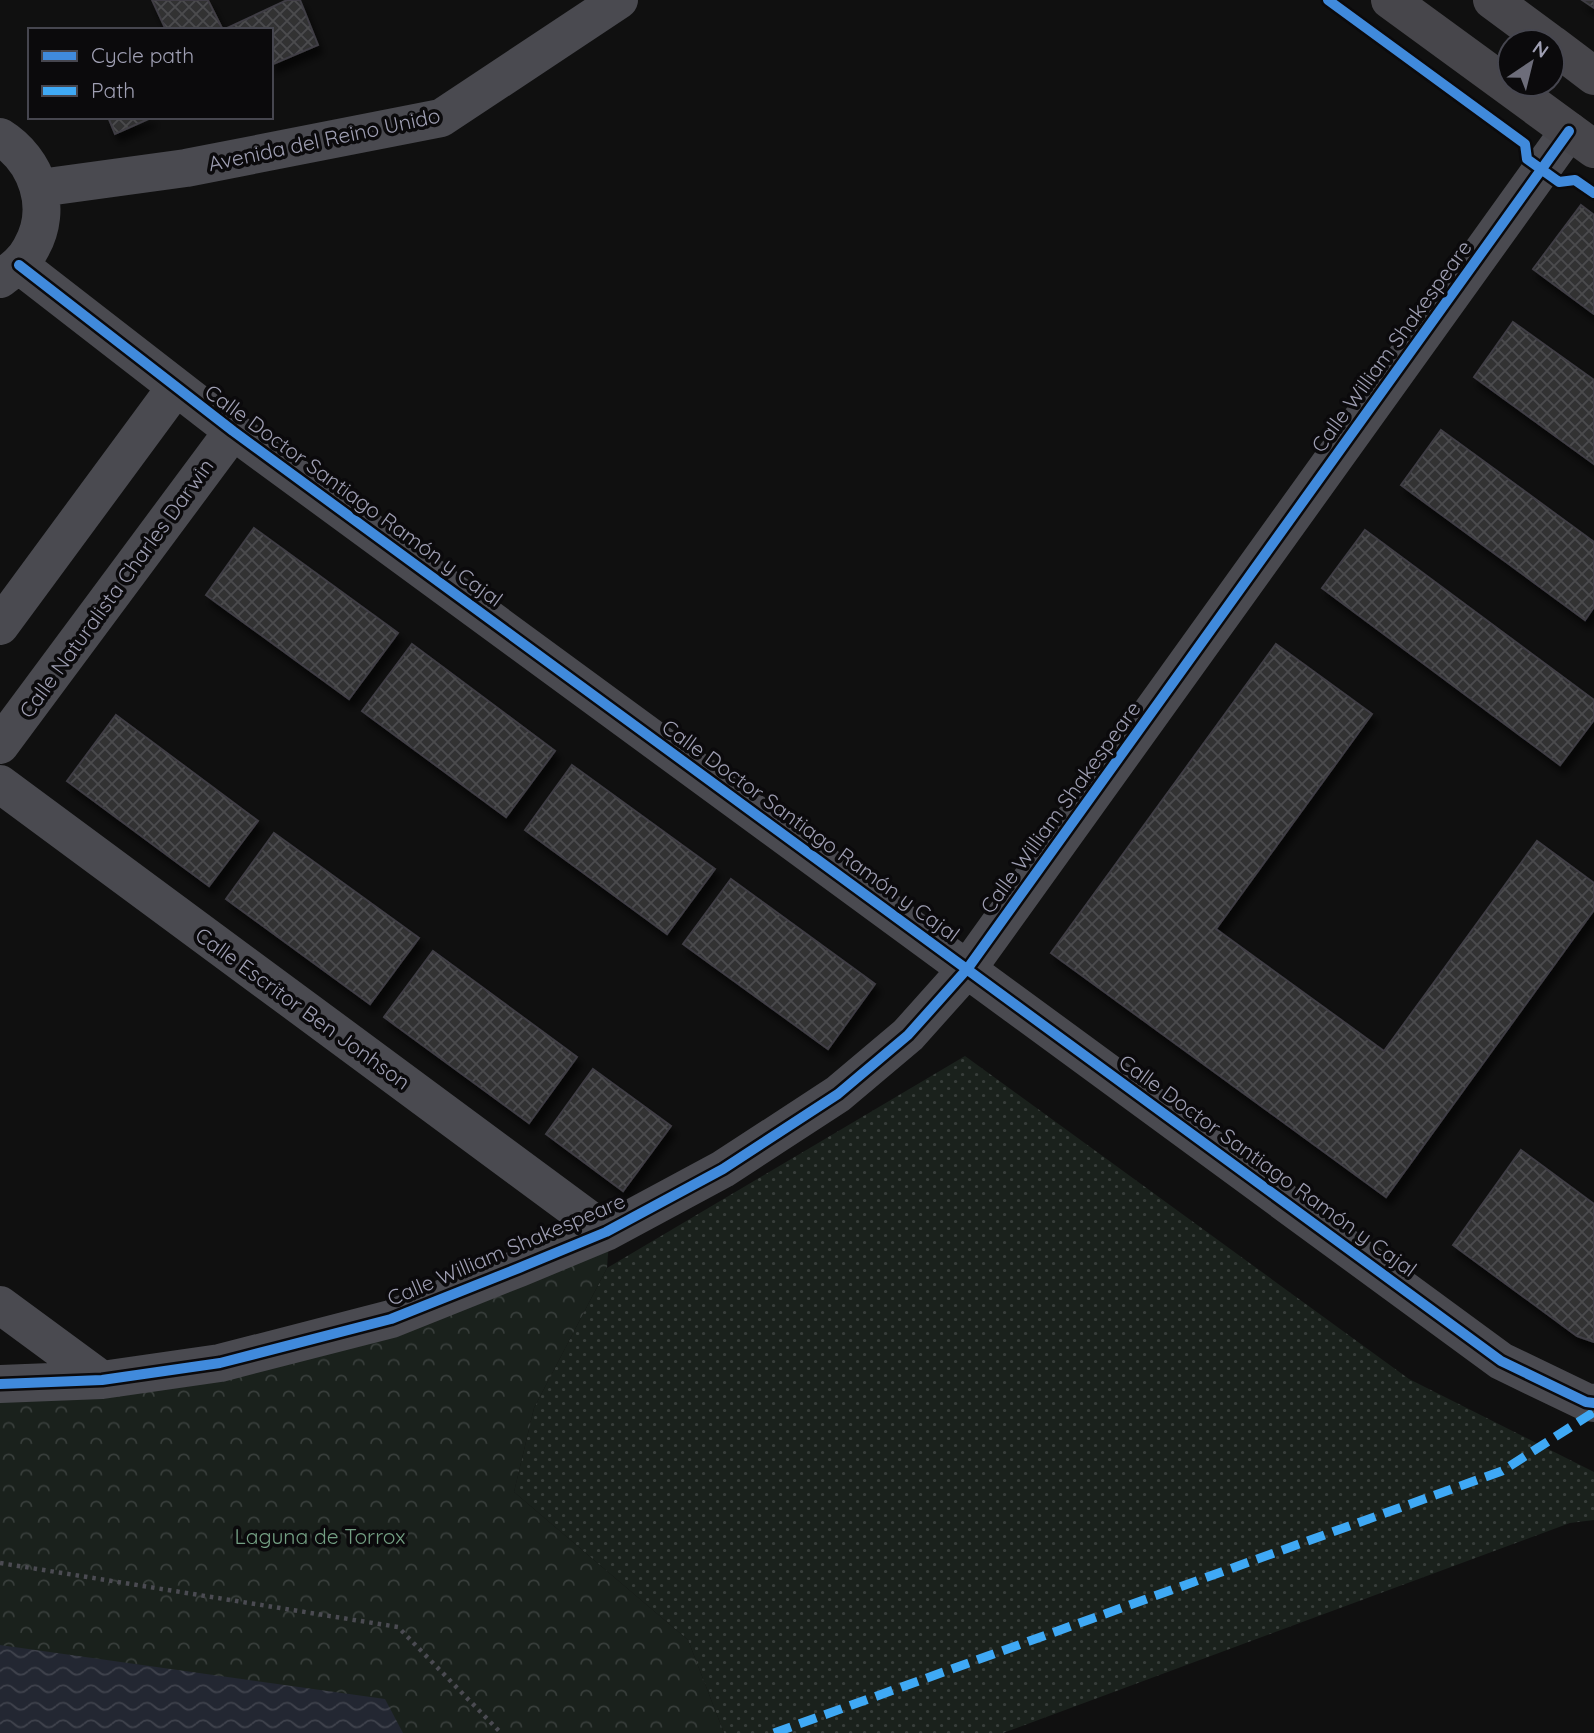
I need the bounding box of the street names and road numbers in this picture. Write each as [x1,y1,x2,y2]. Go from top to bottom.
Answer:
street label: Avenida del Reino Unido [206,102,442,176]
street label: Calle William Shakespeare [1305,235,1477,457]
street label: Calle Doctor Santiago Ramón y Cajal [200,378,508,612]
street label: Calle Naturalista Charles Darwin [13,453,219,723]
street label: Calle William Shakespeare [974,696,1146,918]
street label: Calle Doctor Santiago Ramón y Cajal [657,713,965,947]
street label: Calle Escritor Ben Jonhson [191,921,415,1095]
street label: Calle Doctor Santiago Ramón y Cajal [1114,1048,1422,1282]
street label: Calle William Shakespeare [383,1187,629,1311]

